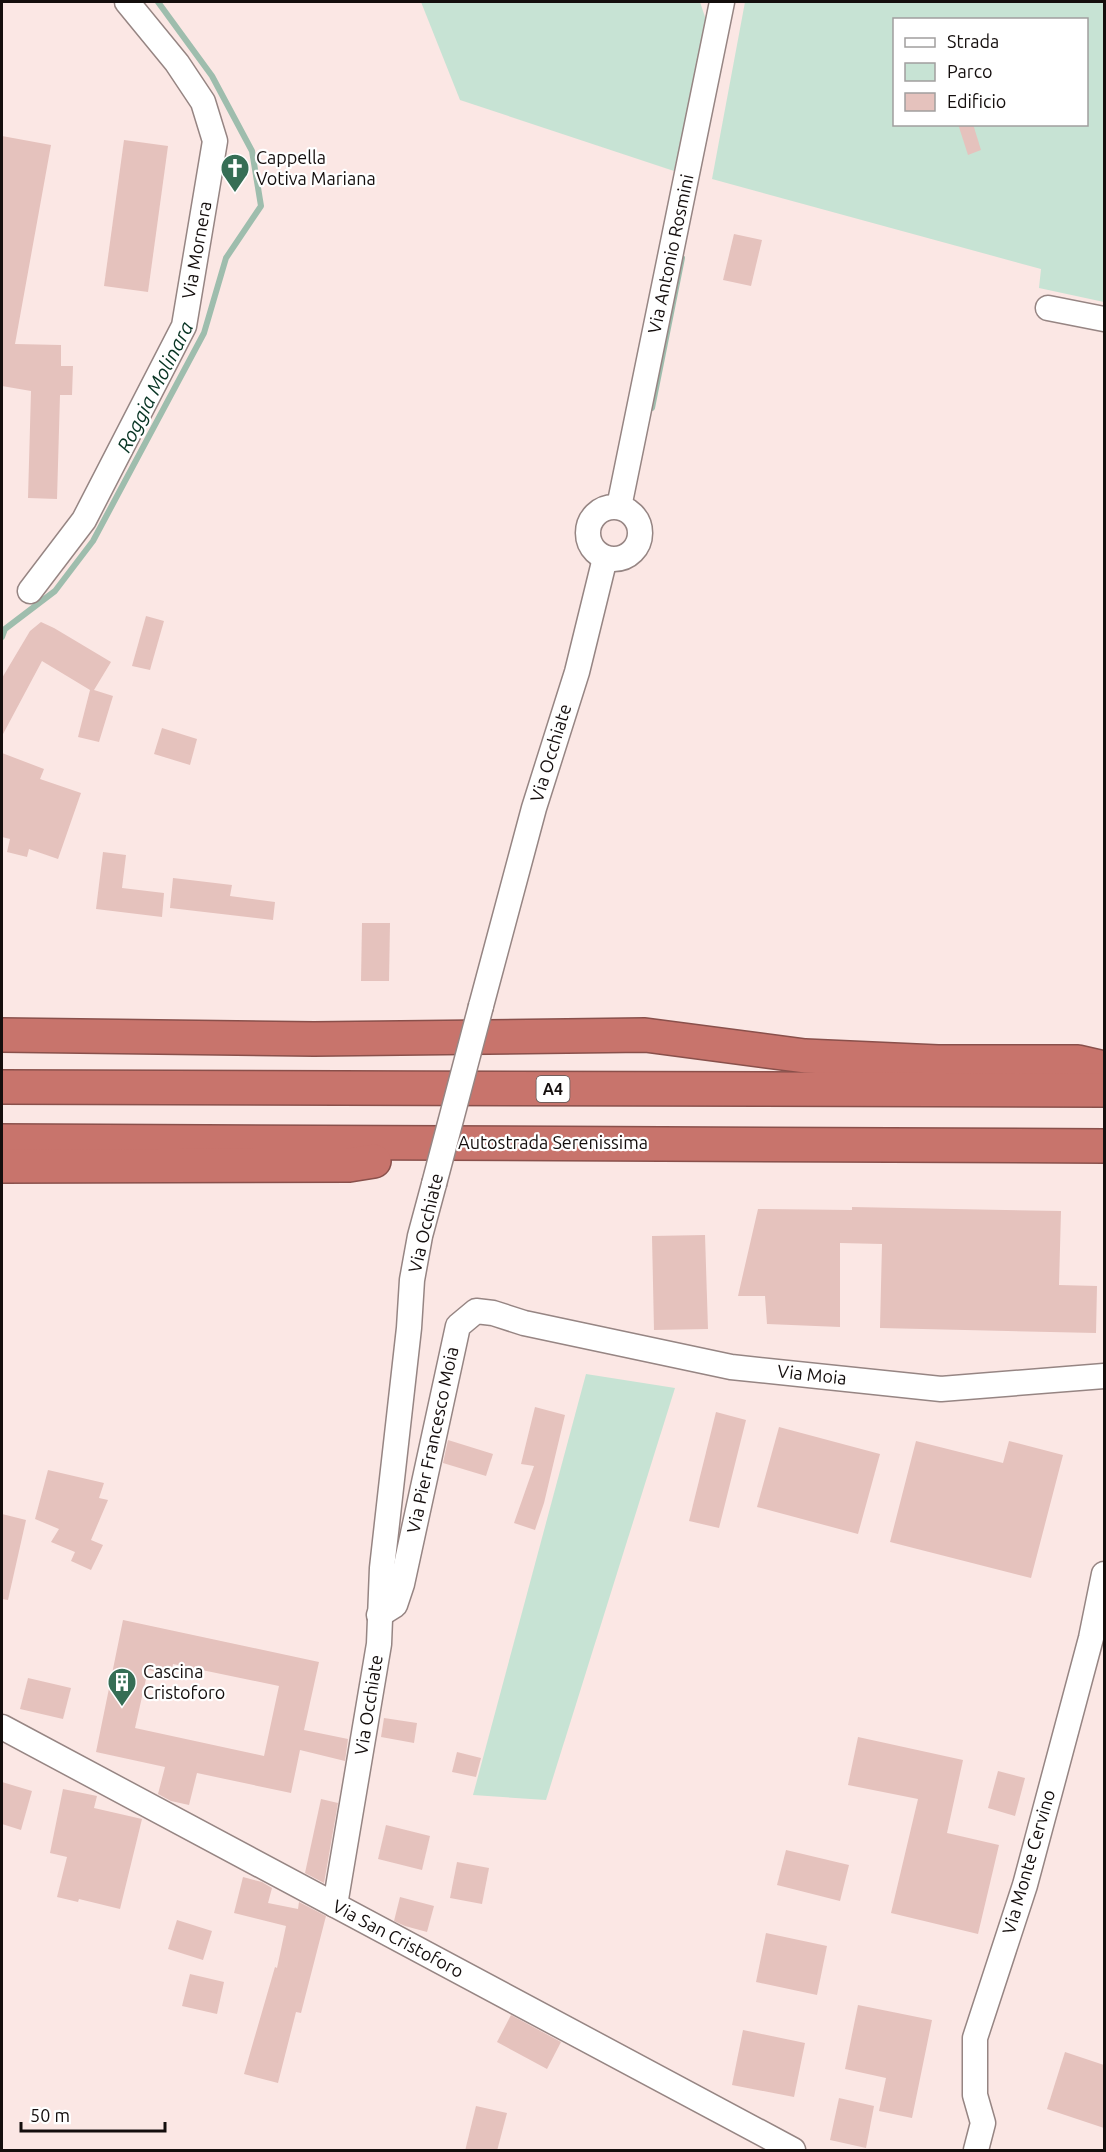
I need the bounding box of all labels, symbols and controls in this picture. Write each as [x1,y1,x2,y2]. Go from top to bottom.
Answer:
legend [893,18,1088,126]
text: Strada [947,31,999,51]
text: Parco [947,61,993,81]
text: Edificio [947,91,1006,111]
place label: Cappella Votiva Mariana [256,147,376,188]
church icon: Cappella Votiva Mariana [219,152,251,194]
street label: Via Antonio Rosmini [643,172,697,335]
street label: Via Mornera [178,199,214,300]
water label: Roggia Molinara [112,317,197,456]
street label: Via Occhiate [526,701,574,804]
road number: A4 [536,1076,570,1102]
street label: Autostrada Serenissima [458,1132,648,1152]
street label: Via Occhiate [404,1171,446,1274]
street label: Via Pier Francesco Moia [402,1345,462,1535]
street label: Via Moia [776,1360,848,1388]
street label: Via Occhiate [350,1653,386,1756]
place label: Cascina Cristoforo [143,1661,225,1702]
building icon: Cascina Cristoforo [106,1666,138,1708]
street label: Via Monte Cervino [998,1787,1058,1936]
street label: Via San Cristoforo [330,1895,467,1981]
scale bar [21,2095,165,2133]
text: 50 m [30,2105,70,2125]

